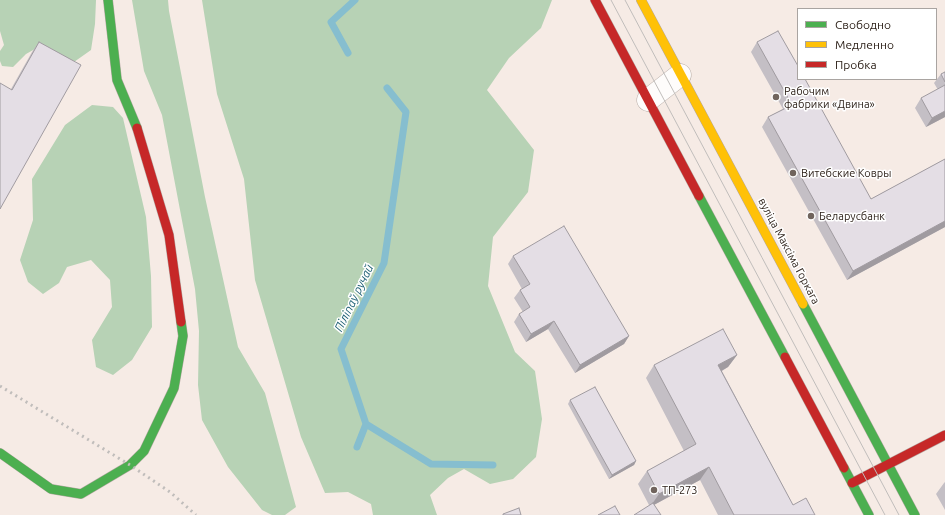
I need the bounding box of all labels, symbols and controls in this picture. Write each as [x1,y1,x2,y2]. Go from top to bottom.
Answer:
legend [797,8,937,80]
text: Свободно [835,18,891,31]
text: Медленно [835,38,894,51]
text: Пробка [835,58,877,71]
place label: Рабочим фабрики «Двина» [784,84,875,110]
marker: Рабочим фабрики «Двина» [771,92,781,102]
place label: Витебские Ковры [801,166,891,180]
marker: Витебские Ковры [788,168,798,178]
street label: вуліца Максіма Горкага [755,196,823,306]
place label: Беларусбанк [819,209,885,223]
marker: Беларусбанк [806,211,816,221]
water label: Піліпаў ручай [332,262,376,334]
place label: ТП-273 [662,483,697,497]
marker: ТП-273 [649,485,659,495]

